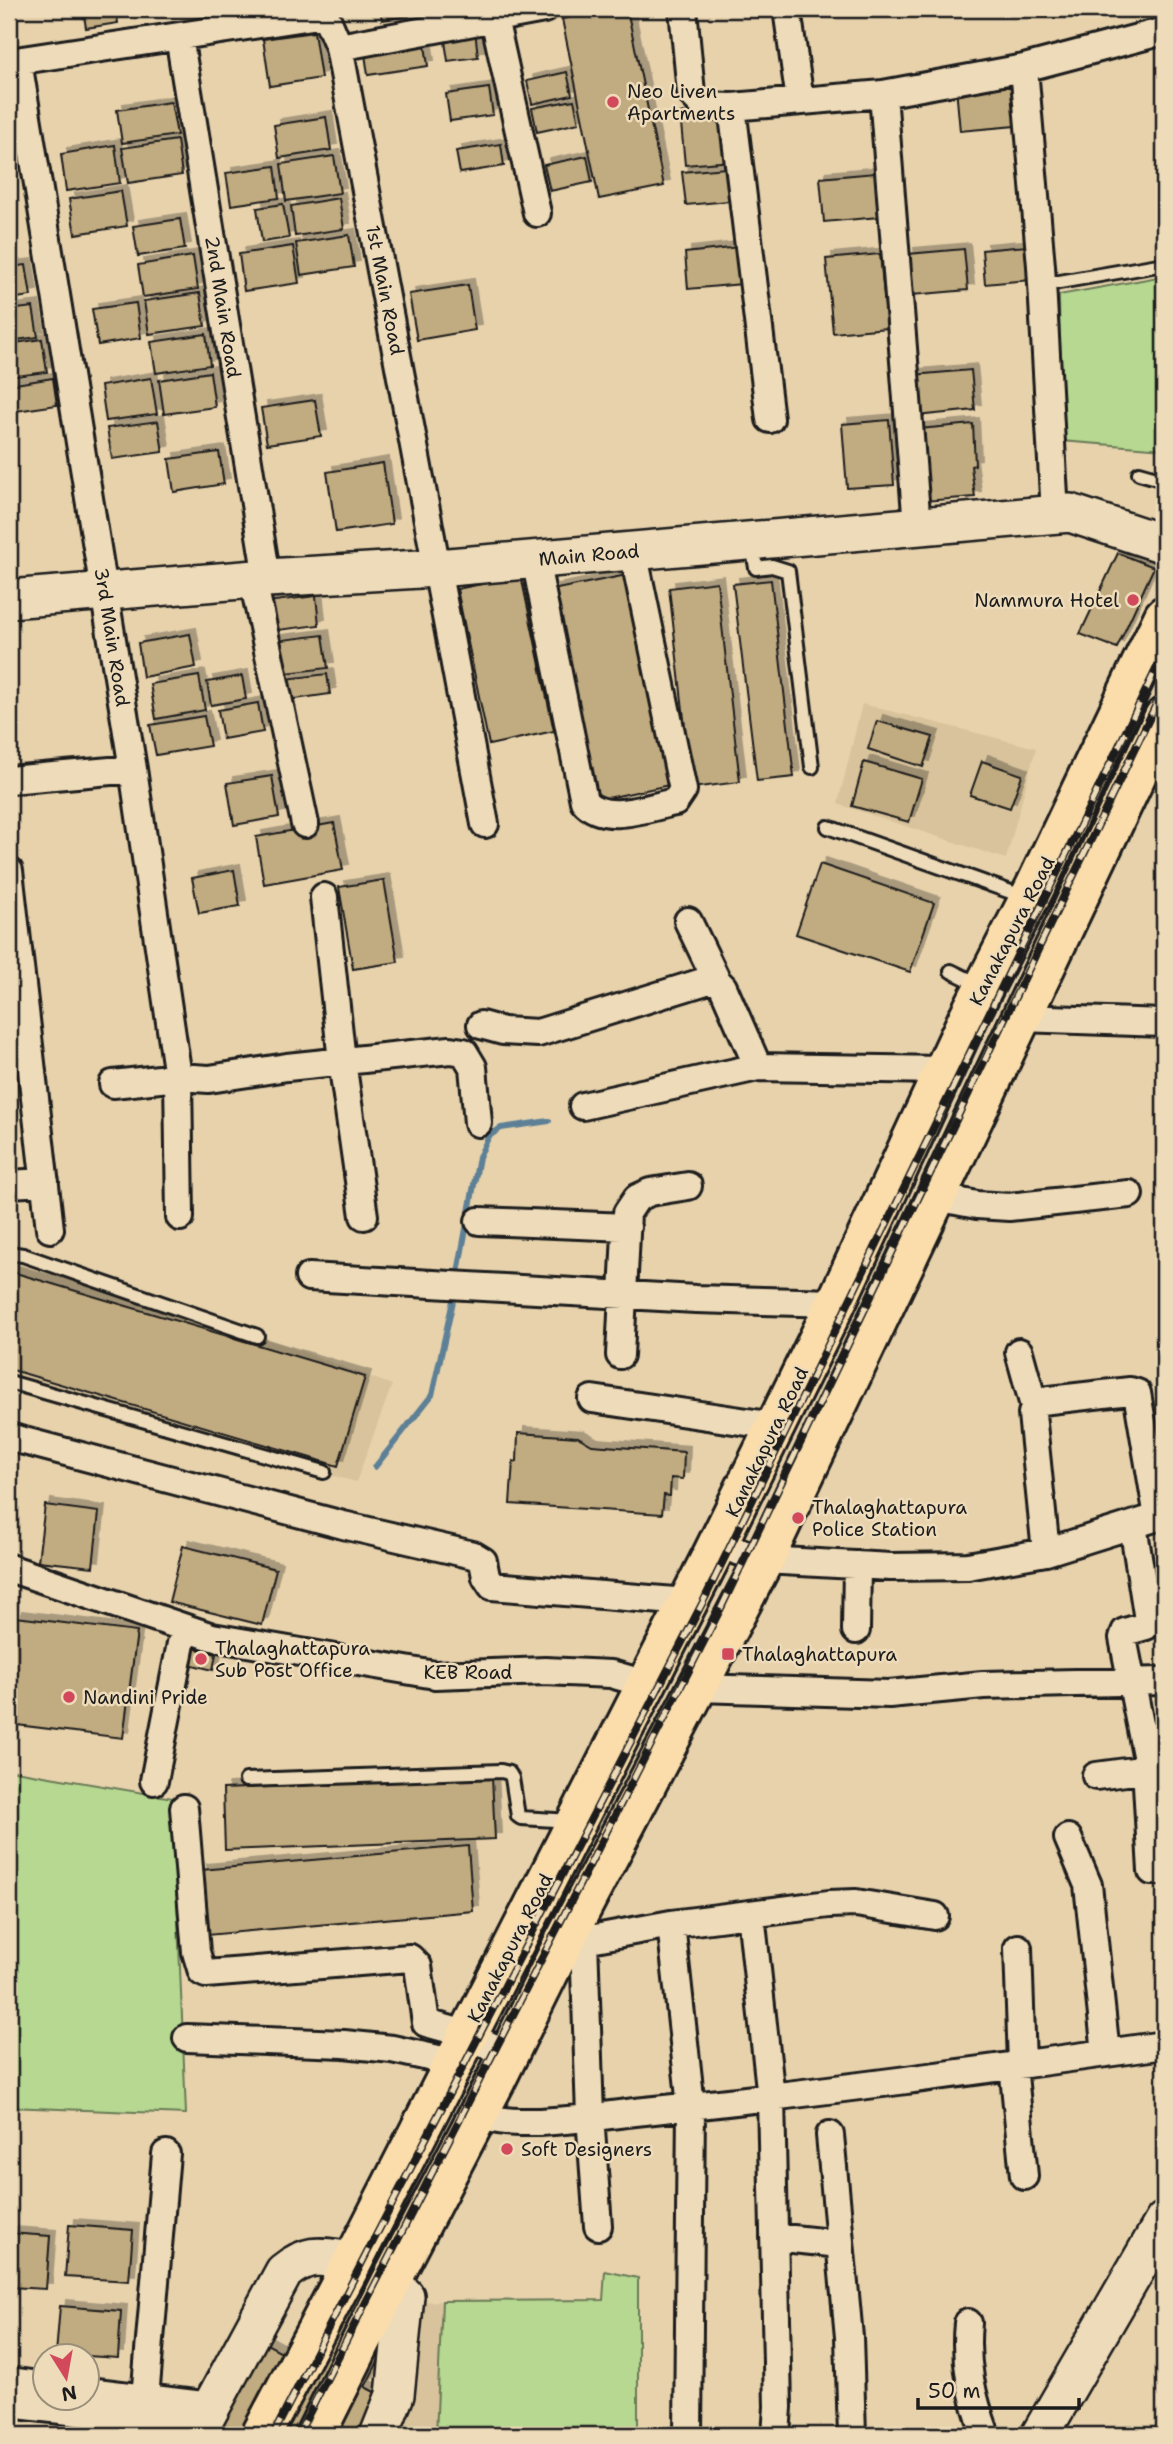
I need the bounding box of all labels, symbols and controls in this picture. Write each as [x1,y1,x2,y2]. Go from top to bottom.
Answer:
place label: Neo Liven Apartments [627,79,735,126]
marker: Neo Liven Apartments [605,94,621,110]
street label: 1st Main Road [360,223,410,357]
street label: 2nd Main Road [199,234,247,380]
street label: Main Road [538,538,640,572]
street label: 3rd Main Road [89,566,135,708]
place label: Nammura Hotel [974,588,1119,613]
marker: Nammura Hotel [1125,592,1141,608]
street label: Kanakapura Road [964,852,1060,1010]
street label: Kanakapura Road [720,1363,814,1521]
place label: Thalaghattapura Police Station [812,1495,967,1542]
marker: Thalaghattapura Police Station [790,1510,806,1526]
place label: Thalaghattapura Sub Post Office [215,1636,370,1683]
place label: Thalaghattapura [742,1642,897,1667]
marker: Thalaghattapura [720,1646,736,1662]
marker: Thalaghattapura Sub Post Office [193,1651,209,1667]
street label: KEB Road [424,1660,512,1685]
place label: Nandini Pride [83,1685,208,1710]
marker: Nandini Pride [61,1689,77,1705]
street label: Kanakapura Road [462,1869,558,2027]
place label: Soft Designers [521,2137,652,2162]
marker: Soft Designers [499,2141,515,2157]
north arrow [32,2342,102,2412]
scale bar [918,2367,1078,2411]
text: 50 m [928,2377,981,2405]
text: N [59,2379,79,2407]

